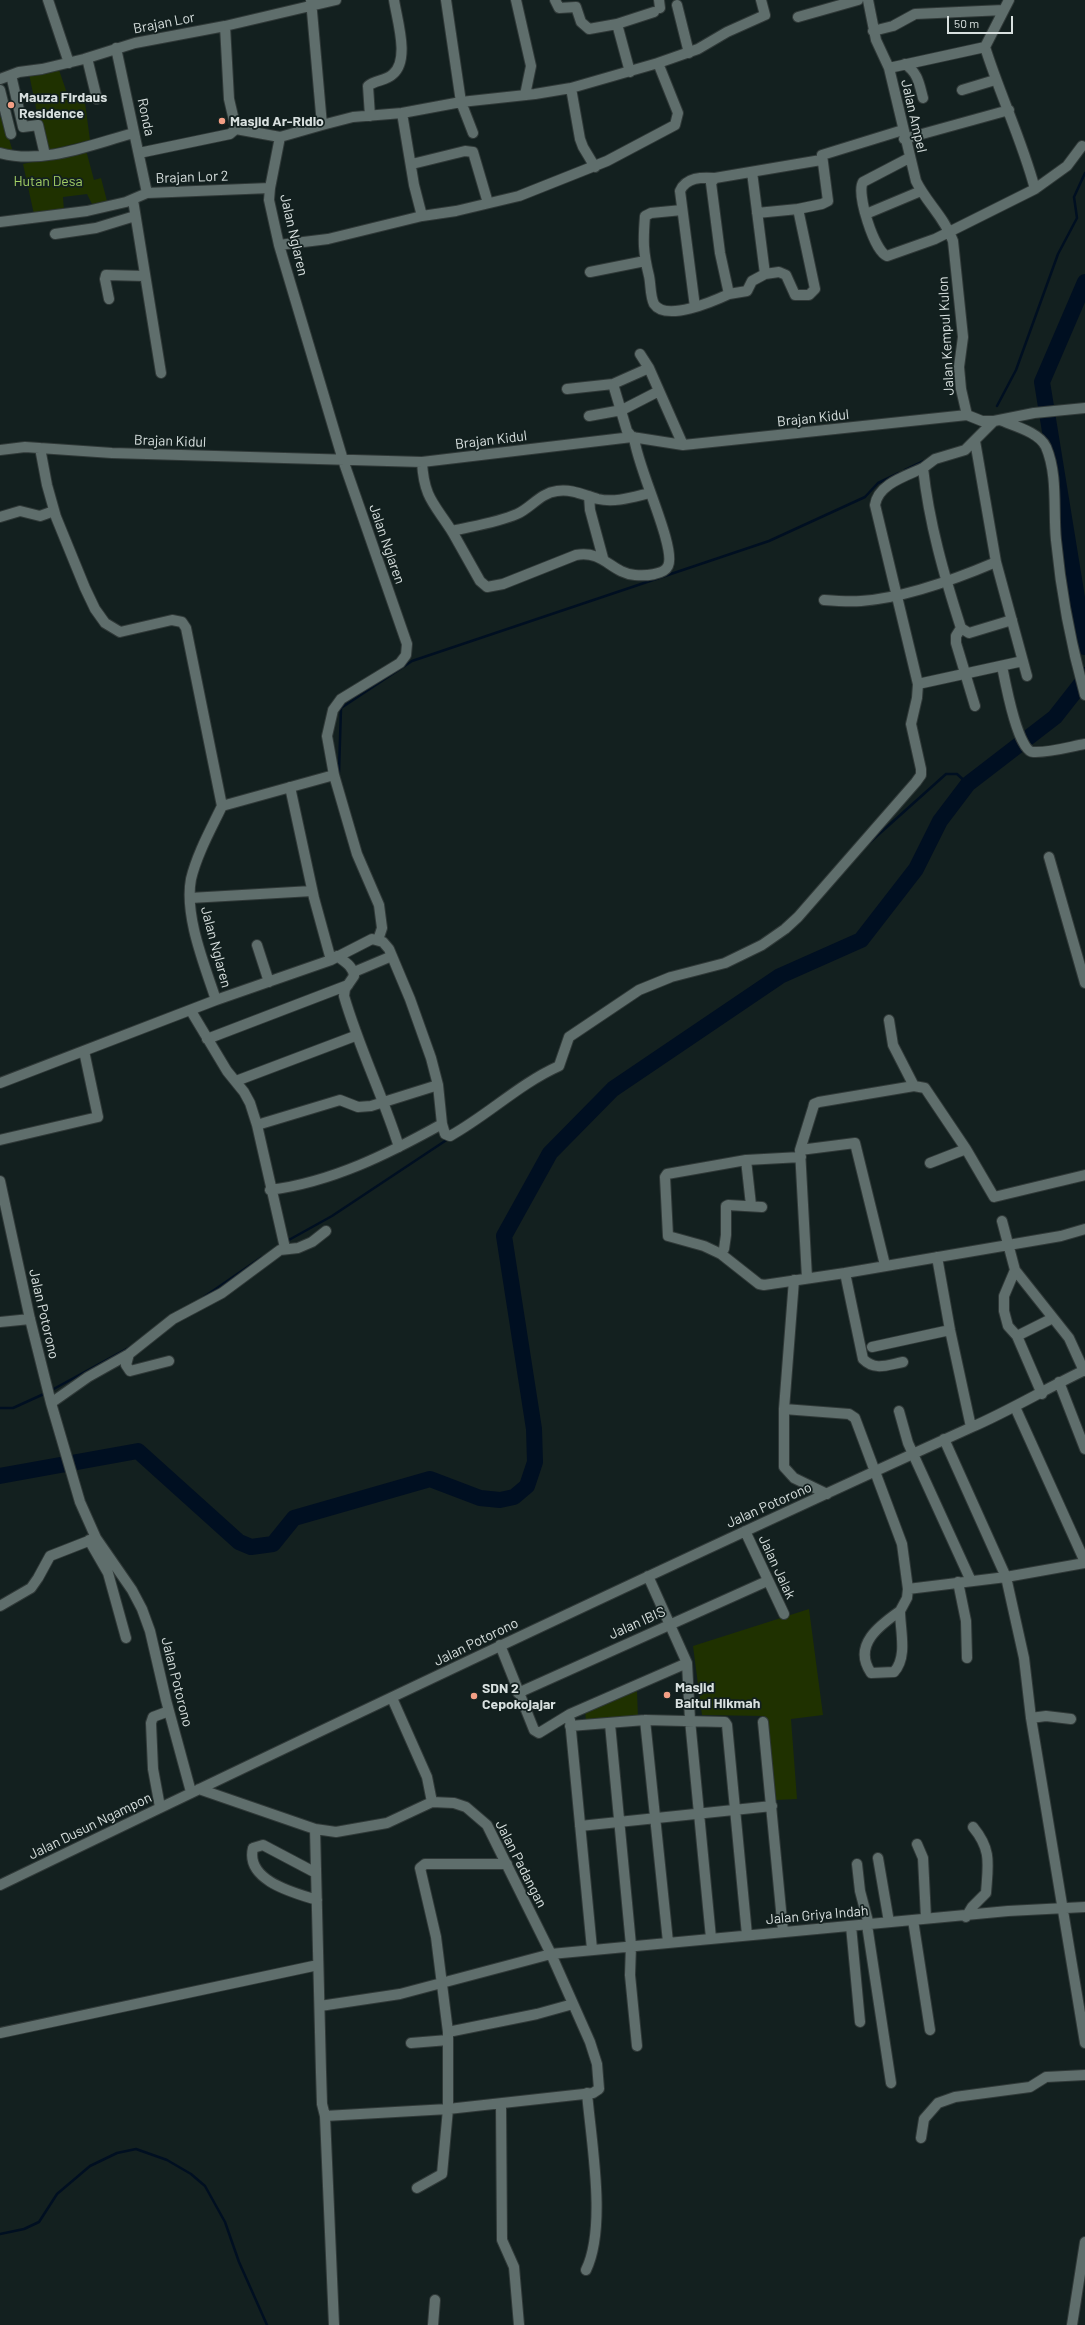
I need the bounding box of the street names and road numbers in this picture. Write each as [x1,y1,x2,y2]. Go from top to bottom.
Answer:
street label: Brajan Lor [132,9,196,37]
street label: Jalan Ampel [897,78,931,154]
street label: Ronda [134,96,158,138]
street label: Brajan Lor 2 [155,167,229,187]
street label: Jalan Nglaren [276,193,312,277]
street label: Jalan Kempul Kulon [934,276,958,396]
street label: Brajan Kidul [776,406,850,430]
street label: Brajan Kidul [454,427,528,453]
street label: Brajan Kidul [134,431,206,451]
street label: Jalan Nglaren [365,502,409,586]
street label: Jalan Nglaren [197,905,235,989]
street label: Jalan Potorono [25,1267,63,1361]
street label: Jalan Potorono [724,1479,814,1531]
street label: Jalan Jalak [755,1532,799,1602]
street label: Jalan IBIS [606,1603,668,1643]
street label: Jalan Potorono [431,1614,521,1670]
street label: Jalan Potorono [158,1635,196,1729]
street label: Jalan Dusun Ngampon [26,1789,154,1863]
street label: Jalan Padangan [492,1817,550,1911]
street label: Jalan Griya Indah [765,1902,869,1928]

